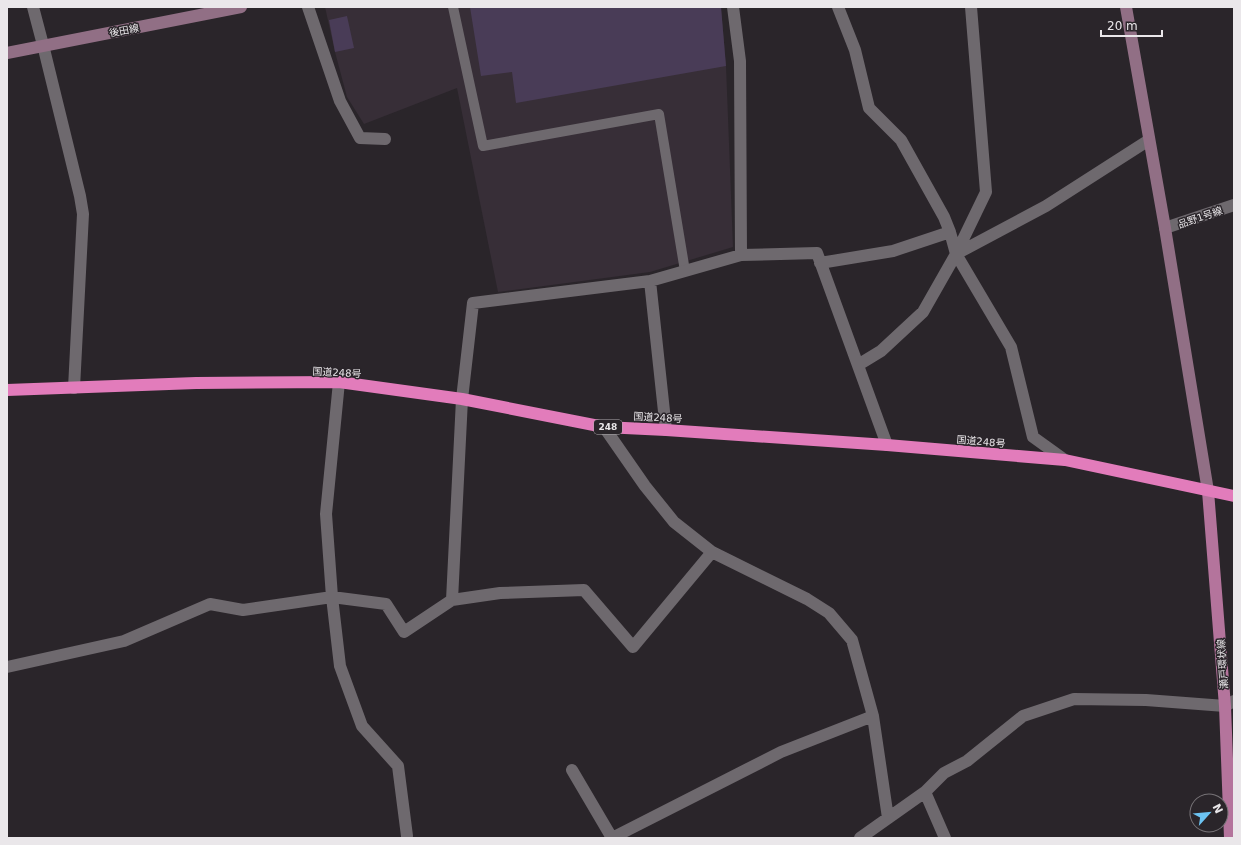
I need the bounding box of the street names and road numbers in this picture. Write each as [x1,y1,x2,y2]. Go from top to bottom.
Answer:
street label: 後田線 [108,22,140,39]
street label: 品野1号線 [1176,205,1224,230]
street label: 国道248号 [312,366,362,379]
street label: 国道248号 [633,411,683,424]
road number: 248 [594,420,622,434]
street label: 国道248号 [956,434,1006,449]
street label: 瀬戸環状線 [1215,639,1230,689]

